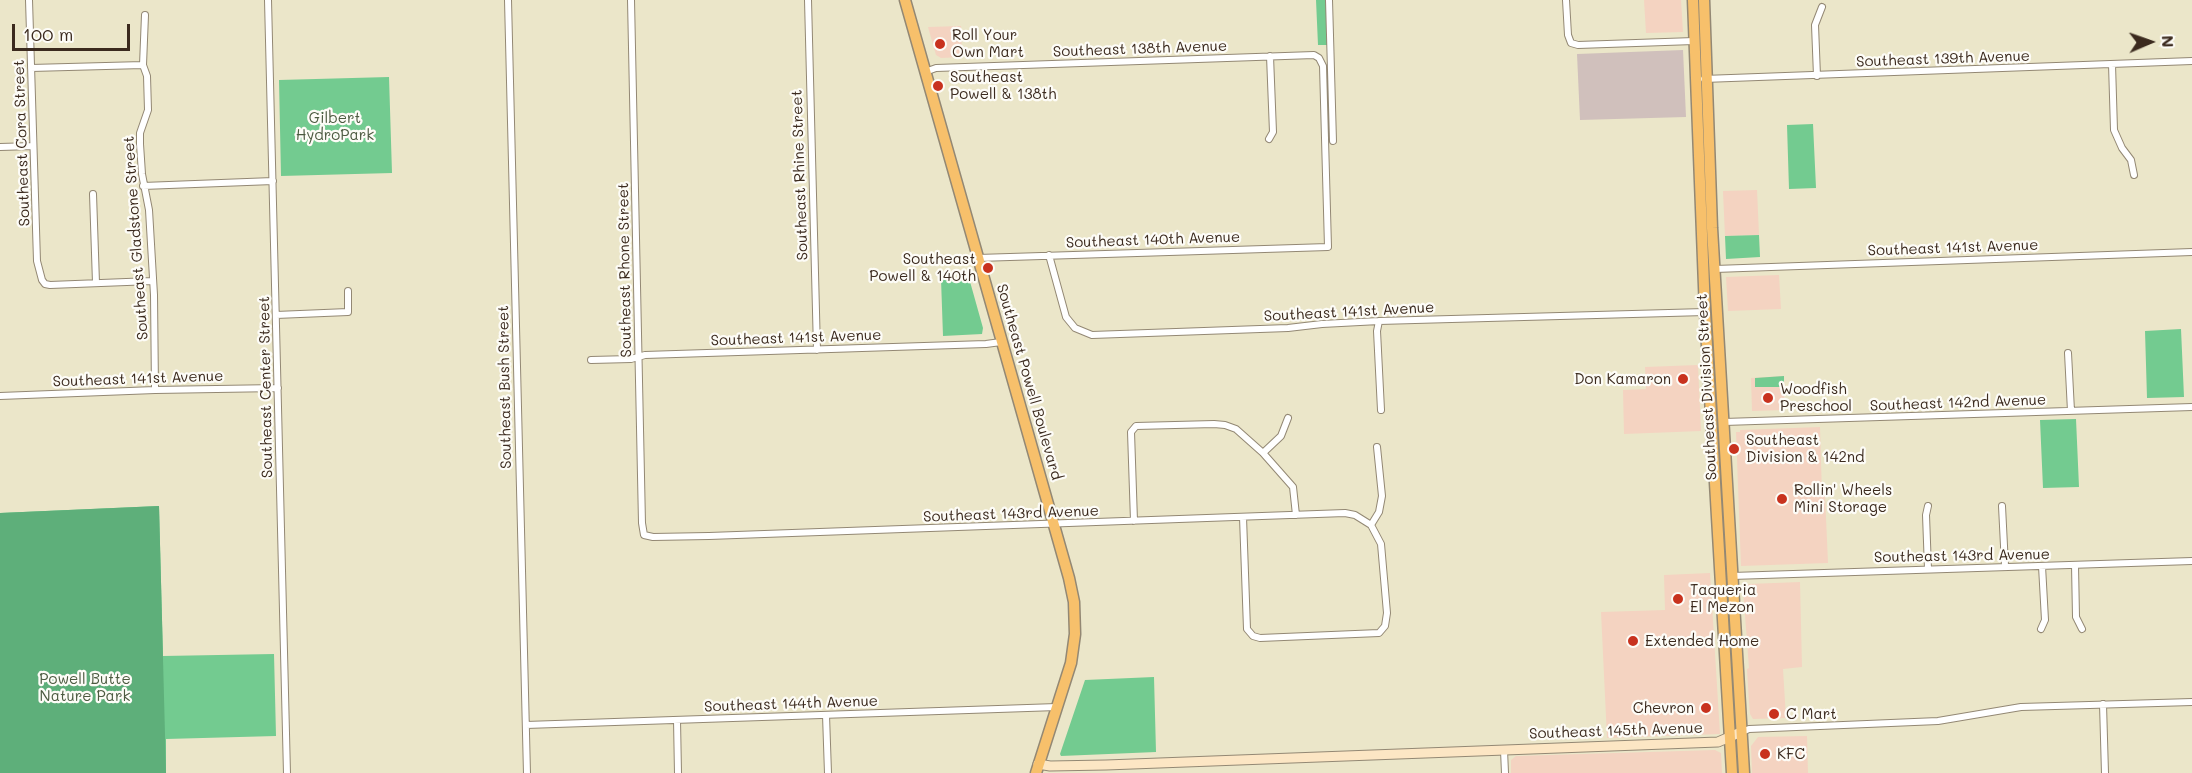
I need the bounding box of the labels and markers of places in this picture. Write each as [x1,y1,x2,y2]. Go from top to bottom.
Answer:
place label: Roll Your Own Mart [952,26,1024,61]
marker: Roll Your Own Mart [933,37,947,51]
place label: Southeast Powell & 138th [950,68,1057,103]
marker: Southeast Powell & 138th [931,79,945,93]
place label: Southeast Powell & 140th [869,250,976,285]
marker: Southeast Powell & 140th [981,261,995,275]
place label: Don Kamaron [1574,370,1671,388]
marker: Don Kamaron [1676,372,1690,386]
place label: Woodfish Preschool [1780,380,1852,415]
marker: Woodfish Preschool [1761,391,1775,405]
place label: Southeast Division & 142nd [1746,431,1865,466]
marker: Southeast Division & 142nd [1727,442,1741,456]
place label: Rollin' Wheels Mini Storage [1794,481,1892,516]
marker: Rollin' Wheels Mini Storage [1775,492,1789,506]
place label: Taqueria El Mezon [1690,581,1756,616]
marker: Taqueria El Mezon [1671,592,1685,606]
place label: Extended Home [1645,632,1759,650]
marker: Extended Home [1626,634,1640,648]
place label: Chevron [1633,699,1694,717]
marker: Chevron [1699,701,1713,715]
place label: C Mart [1786,705,1837,723]
marker: C Mart [1767,707,1781,721]
place label: KFC [1777,745,1805,763]
marker: KFC [1758,747,1772,761]

